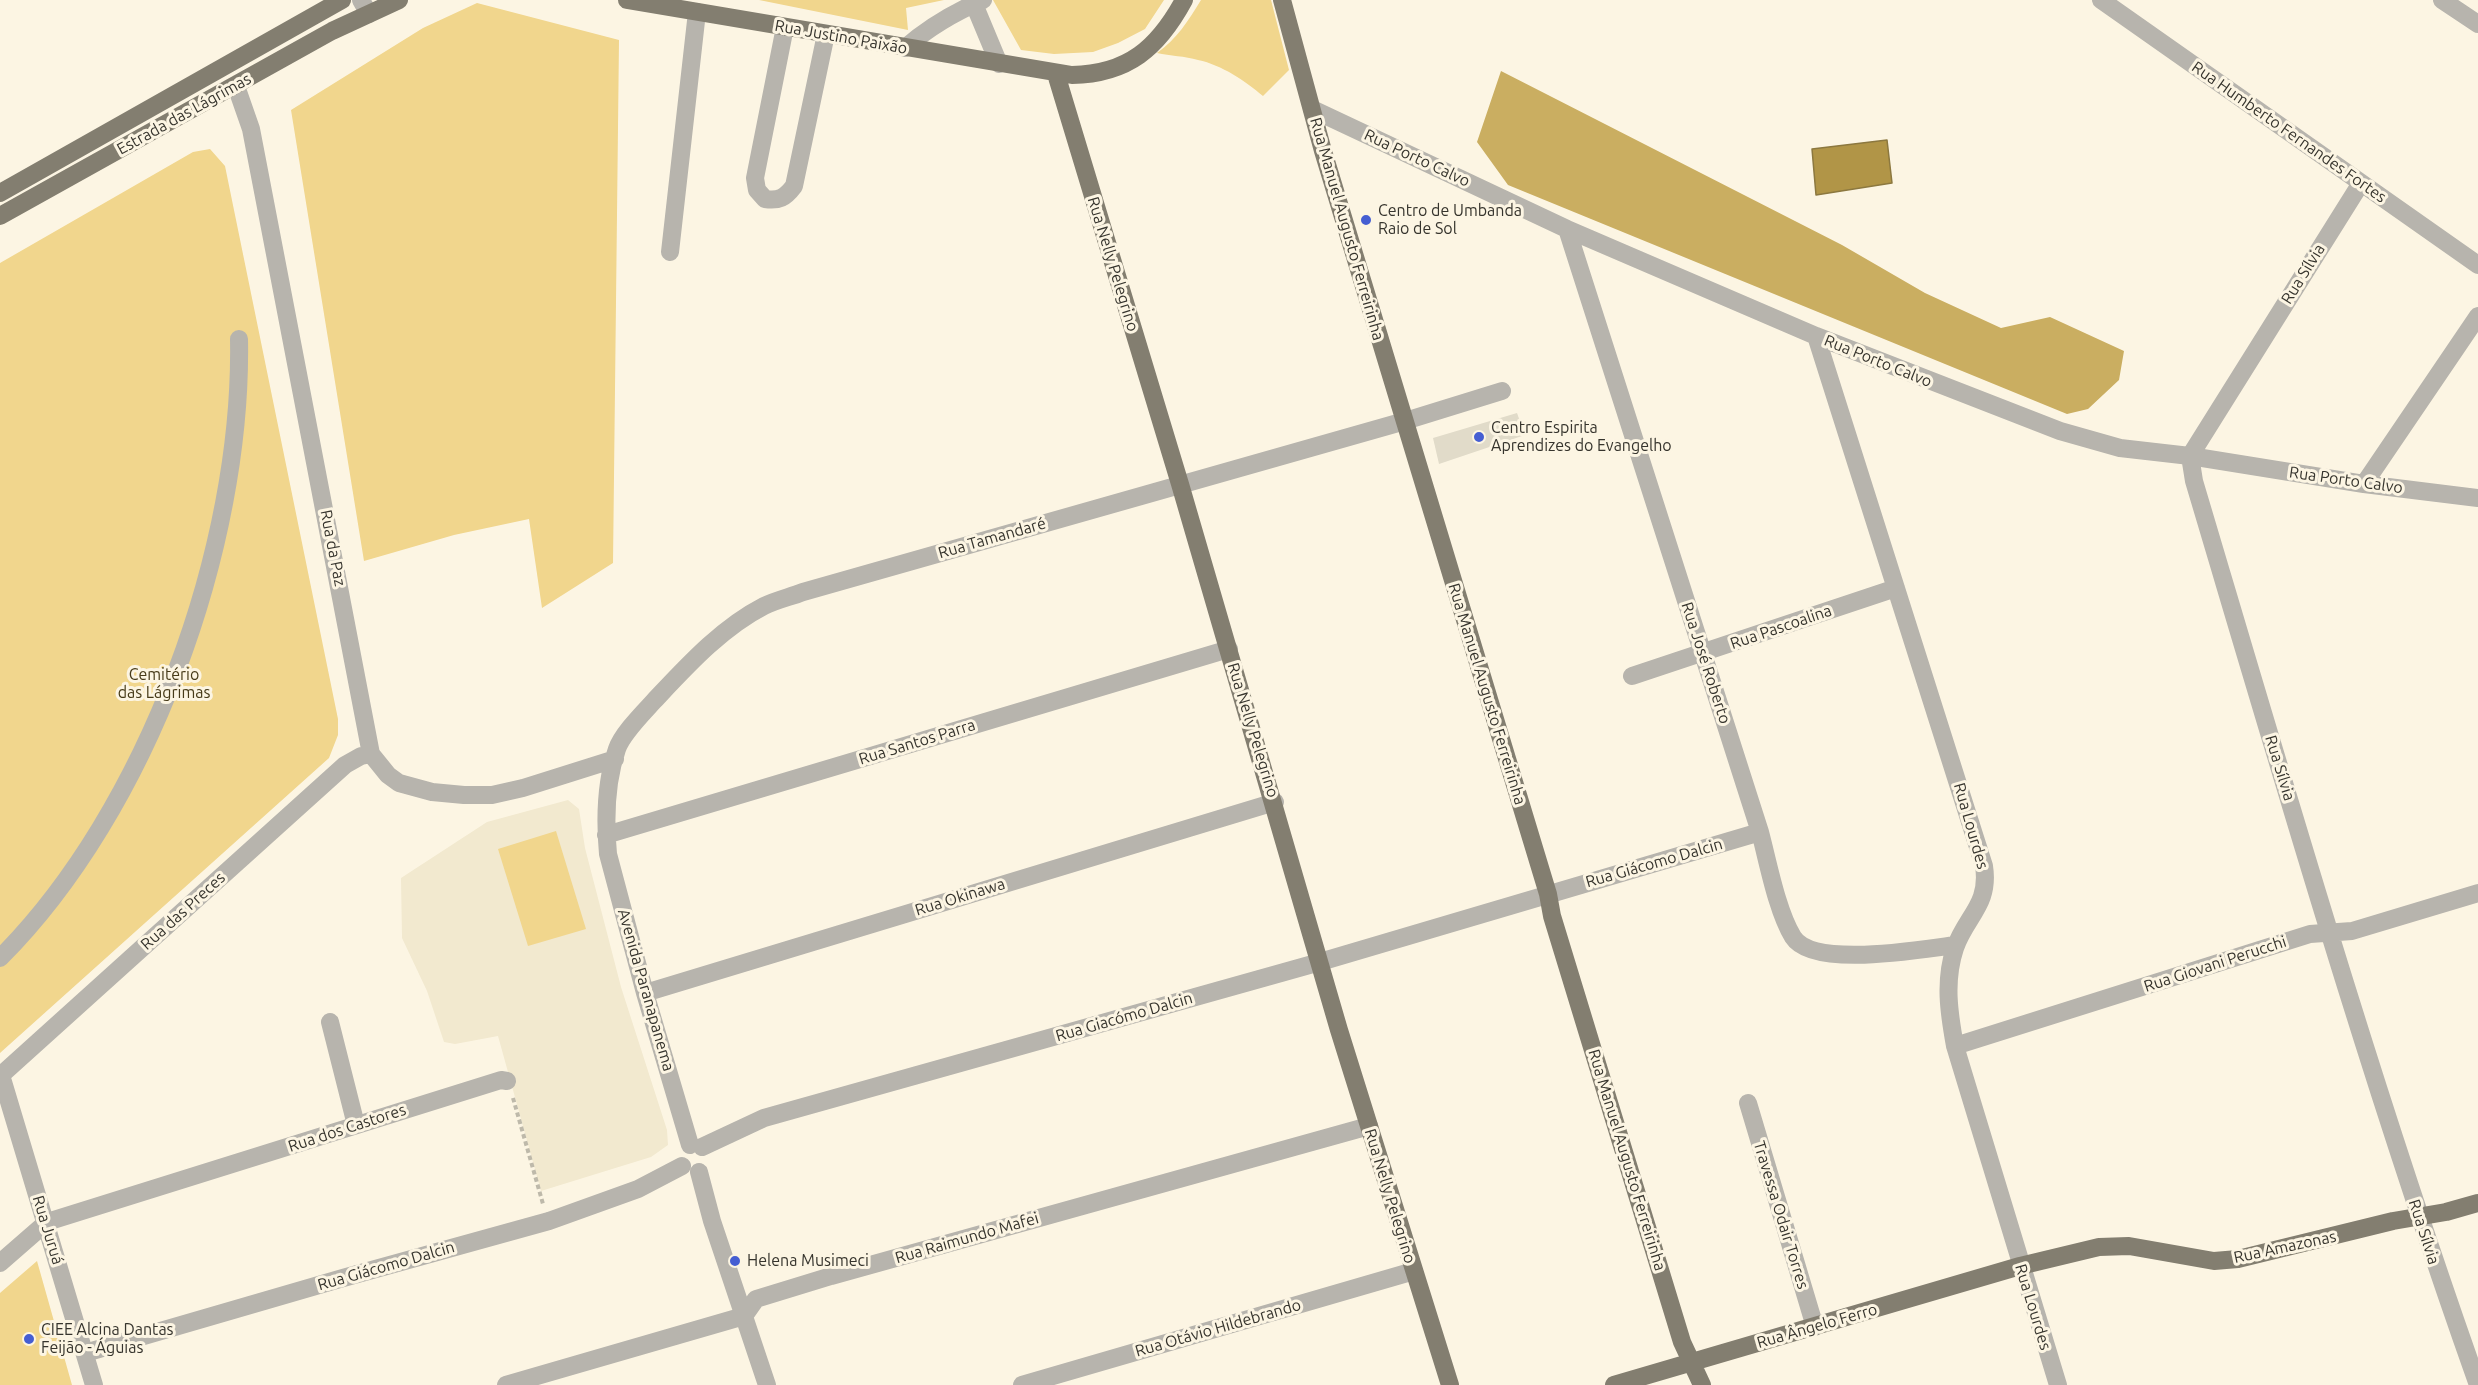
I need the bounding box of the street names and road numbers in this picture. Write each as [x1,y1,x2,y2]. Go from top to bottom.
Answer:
street label: Rua Justino Paixão [773,16,909,58]
street label: Rua Humberto Fernandes Fortes [2188,57,2390,207]
street label: Estrada das Lágrimas [114,69,254,159]
street label: Rua Manuel Augusto Ferreirinha [1306,115,1388,343]
street label: Rua Porto Calvo [1361,125,1473,191]
street label: Rua Nelly Pelegrino [1083,194,1143,334]
street label: Rua Sílvia [2277,240,2329,308]
street label: Rua Porto Calvo [1821,331,1935,391]
street label: Rua Porto Calvo [2288,463,2404,497]
street label: Rua da Paz [316,508,350,588]
street label: Rua Tamandaré [936,513,1048,563]
street label: Rua Manuel Augusto Ferreirinha [1444,581,1530,807]
street label: Rua José Roberto [1677,600,1735,726]
street label: Rua Pascoalina [1728,601,1834,653]
street label: Rua Nelly Pelegrino [1223,660,1283,800]
street label: Rua Santos Parra [856,715,978,769]
street label: Rua Sílvia [2261,733,2299,803]
street label: Rua Lourdes [1950,781,1992,871]
street label: Rua Giácomo Dalcin [1583,834,1725,892]
street label: Rua das Preces [137,868,229,954]
street label: Rua Okinawa [913,874,1007,920]
street label: Avenida Paranapanema [614,907,678,1073]
street label: Rua Giovani Perucchi [2141,932,2289,996]
street label: Rua Giacómo Dalcin [1053,988,1195,1046]
street label: Rua Manuel Augusto Ferreirinha [1584,1047,1670,1273]
street label: Rua dos Castores [286,1100,408,1156]
street label: Rua Nelly Pelegrino [1360,1126,1420,1266]
street label: Travessa Odair Torres [1749,1139,1813,1291]
street label: Rua Juruá [28,1193,68,1267]
street label: Rua Sílvia [2404,1197,2444,1267]
street label: Rua Raimundo Mafei [893,1208,1041,1268]
street label: Rua Amazonas [2232,1227,2338,1267]
street label: Rua Giácomo Dalcin [315,1237,457,1295]
street label: Rua Lourdes [2011,1262,2055,1352]
street label: Rua Otávio Hildebrando [1133,1295,1303,1361]
street label: Rua Ângelo Ferro [1755,1300,1879,1352]

